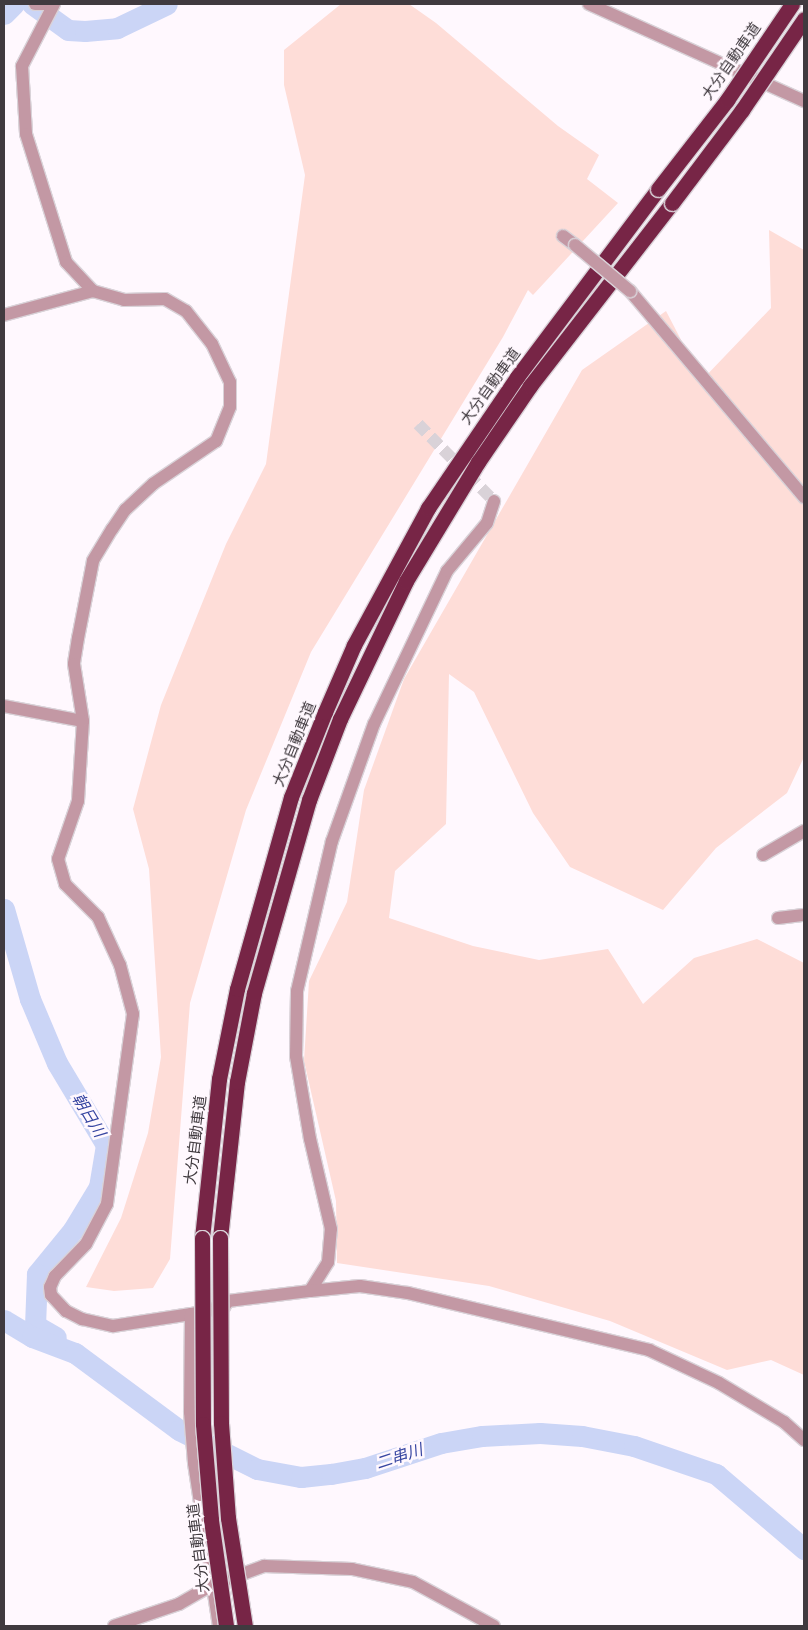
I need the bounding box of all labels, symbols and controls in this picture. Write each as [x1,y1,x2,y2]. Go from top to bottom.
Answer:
street label: 大分自動車道 [698,19,764,103]
street label: 大分自動車道 [456,344,524,428]
street label: 大分自動車道 [269,699,319,789]
water label: 朝日川 [68,1089,110,1141]
street label: 大分自動車道 [181,1094,209,1186]
water label: 二串川 [373,1439,425,1473]
street label: 大分自動車道 [184,1502,212,1594]

